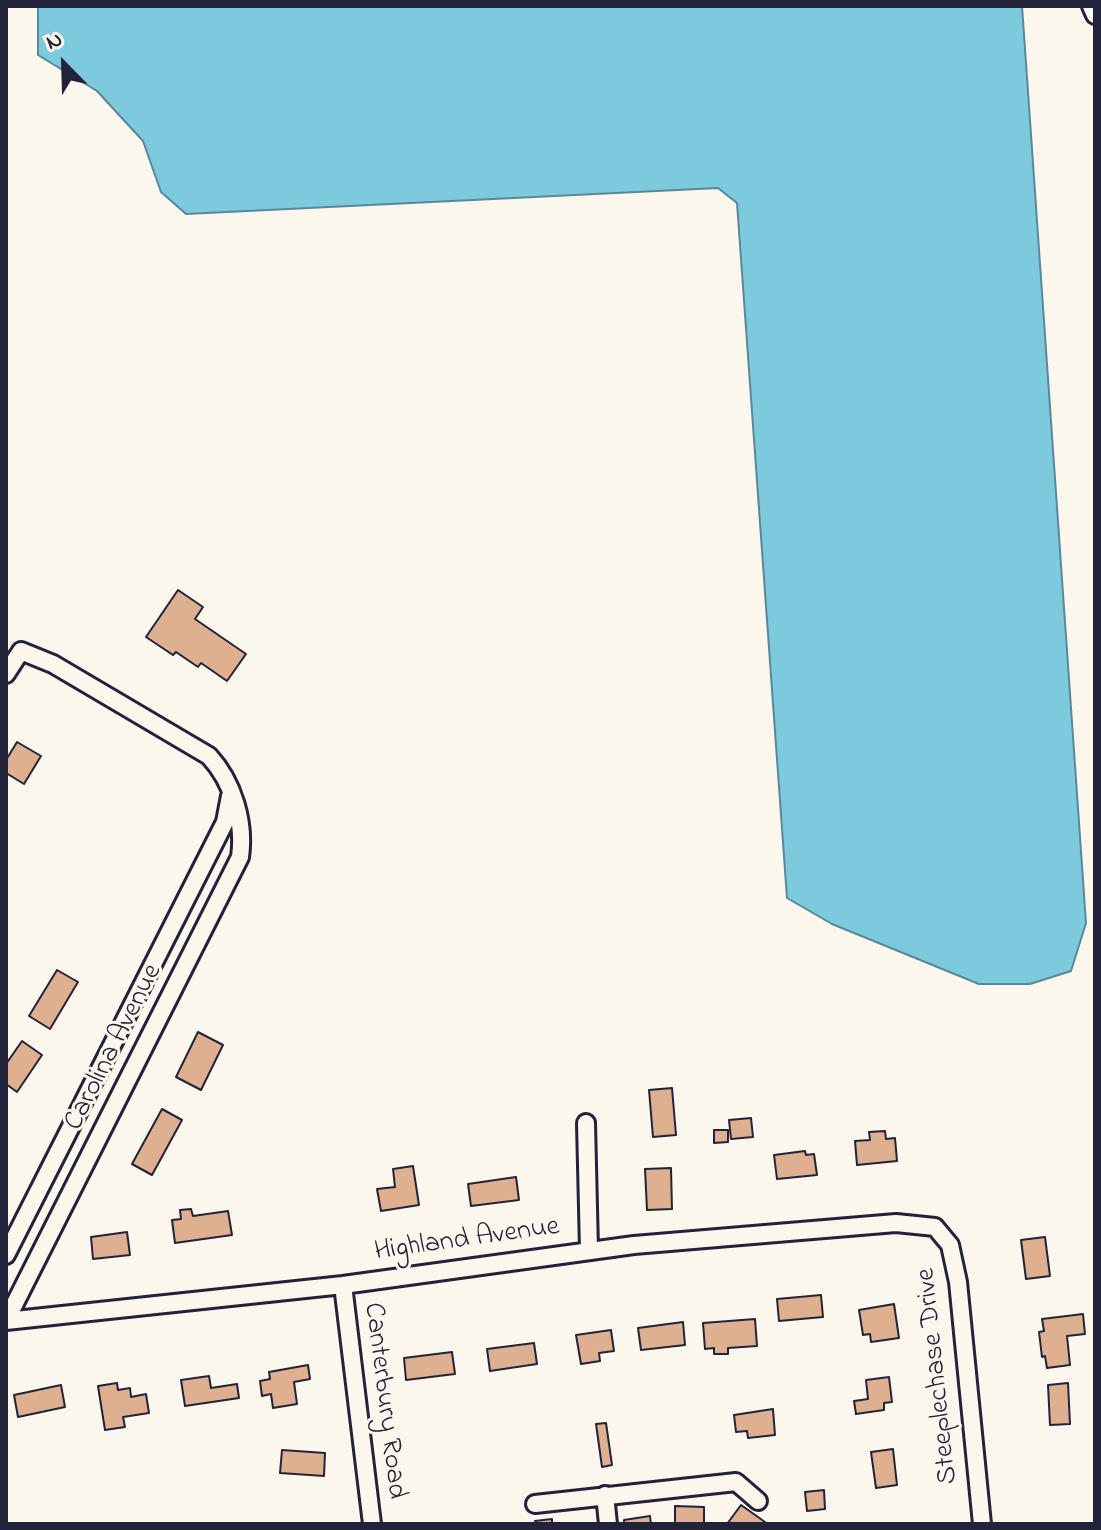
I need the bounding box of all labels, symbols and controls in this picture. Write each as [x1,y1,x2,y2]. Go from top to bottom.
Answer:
north arrow [24,24,104,104]
text: N [42,24,68,60]
street label: Carolina Avenue [59,959,171,1137]
street label: Highland Avenue [372,1211,562,1271]
street label: Steeplechase Drive [911,1266,967,1486]
street label: Canterbury Road [354,1301,412,1501]

